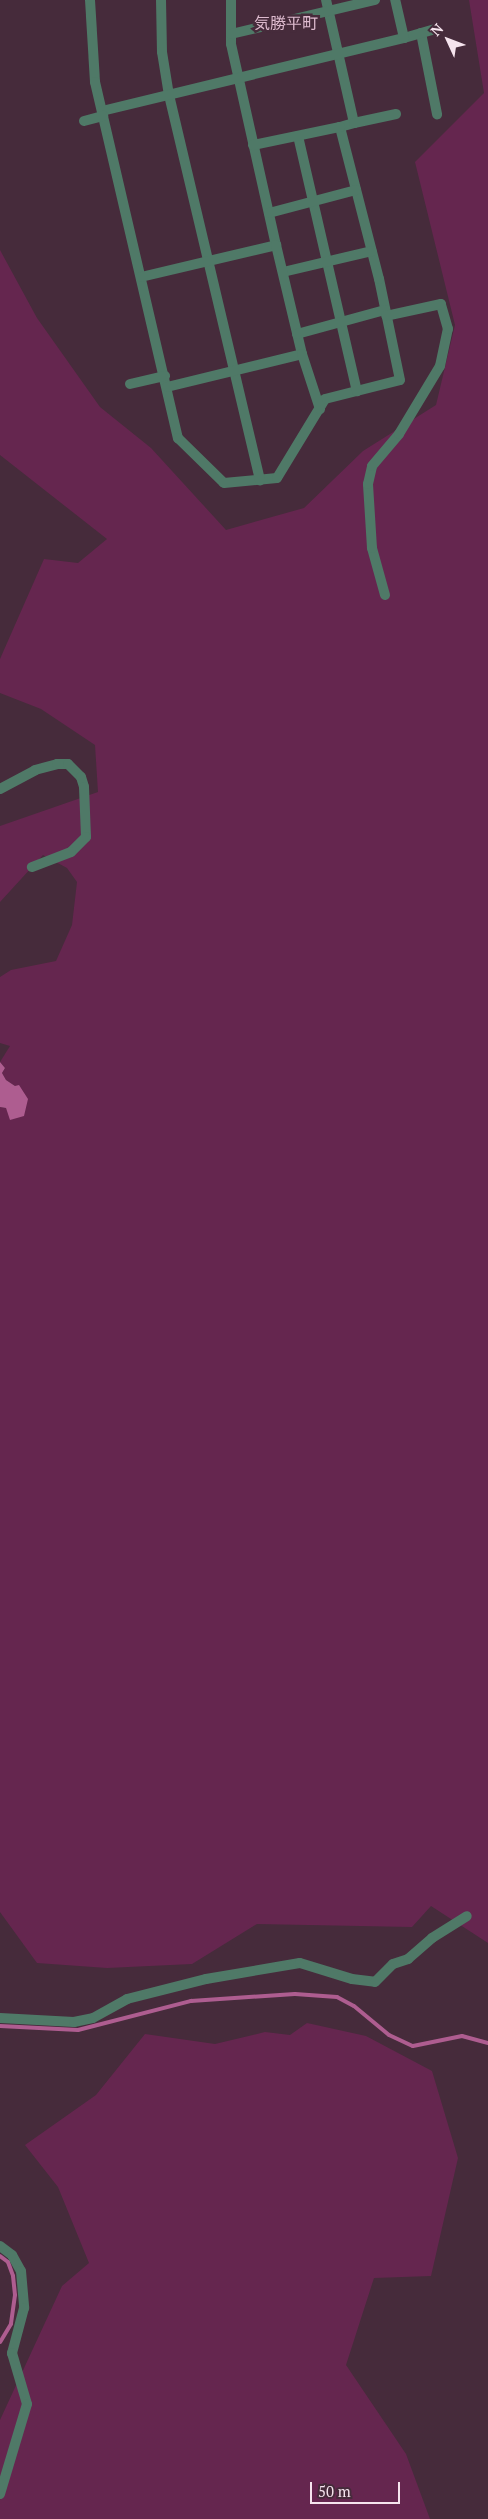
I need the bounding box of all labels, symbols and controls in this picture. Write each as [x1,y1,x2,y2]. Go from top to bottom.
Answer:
district label: 気勝平町 [254,13,318,33]
north arrow [423,15,473,65]
text: N [426,19,447,40]
scale bar [313,2472,403,2504]
text: 50 m [318,2481,351,2501]

